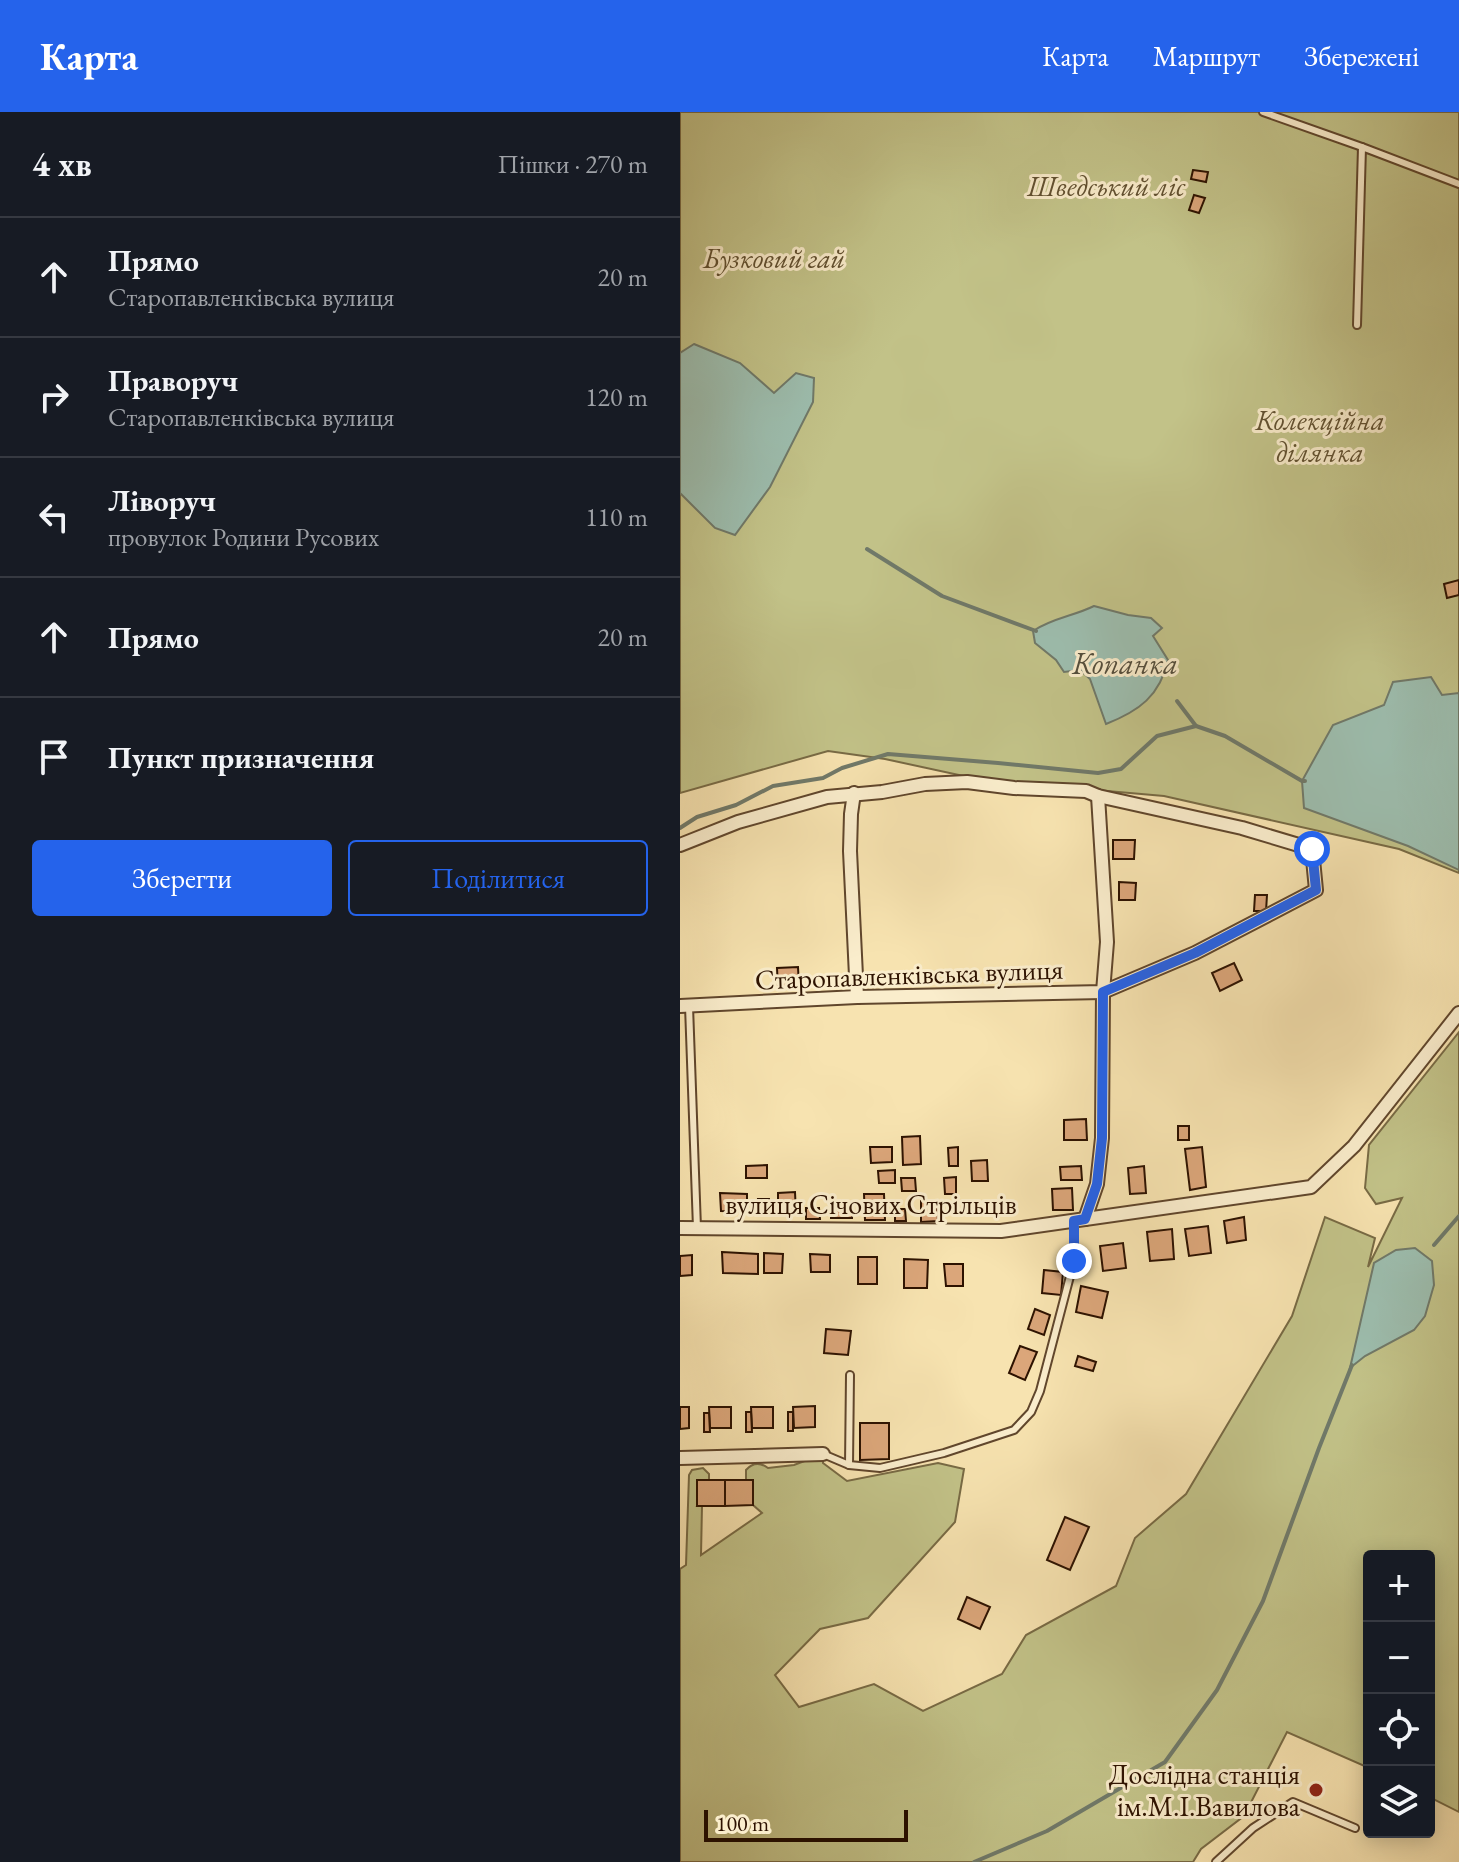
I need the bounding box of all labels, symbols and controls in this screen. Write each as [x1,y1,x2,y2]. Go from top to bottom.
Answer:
text: Карта [40,32,138,81]
text: Карта [1042,38,1109,74]
text: Маршрут [1153,38,1260,74]
text: Збережені [1304,38,1419,74]
text: 4 хв [32,142,92,186]
text: Пішки · 270 m [497,147,648,181]
park label: Шведський ліс [1026,168,1186,204]
park label: Бузковий гай [702,240,845,276]
text: Прямо [108,241,199,280]
icon: ahead [32,255,76,299]
text: 20 m [598,260,648,294]
text: Старопавленківська вулиця [108,280,394,314]
text: Праворуч [108,361,238,400]
icon: right [32,375,76,419]
text: 120 m [585,380,648,414]
text: Старопавленківська вулиця [108,400,394,434]
park label: Колекційна ділянка [1254,402,1385,470]
text: Ліворуч [108,481,216,520]
icon: left [32,495,76,539]
text: 110 m [585,500,648,534]
text: провулок Родини Русових [108,520,379,554]
icon: ahead [32,615,76,659]
text: Прямо [108,618,199,657]
text: 20 m [598,620,648,654]
water label: Копанка [1071,644,1178,683]
icon: arrive [32,735,76,779]
text: Пункт призначення [108,738,374,777]
route start [1294,831,1330,867]
button: Зберегти [32,840,332,916]
button: Поділитися [348,840,648,916]
street label: Старопавленківська вулиця [754,951,1064,997]
street label: вулиця Січових Стрільців [725,1186,1017,1222]
route end [1056,1243,1092,1279]
map controls [1363,1550,1435,1838]
button: + [1363,1550,1435,1622]
button: − [1363,1622,1435,1694]
button: locate [1363,1694,1435,1766]
place label: Дослідна станція ім.М.І.Вавилова [1109,1756,1301,1824]
button: layers [1363,1766,1435,1838]
marker: Дослідна станція ім.М.І.Вавилова [1307,1781,1325,1799]
scale bar [704,1806,908,1842]
text: 100 m [716,1809,769,1838]

